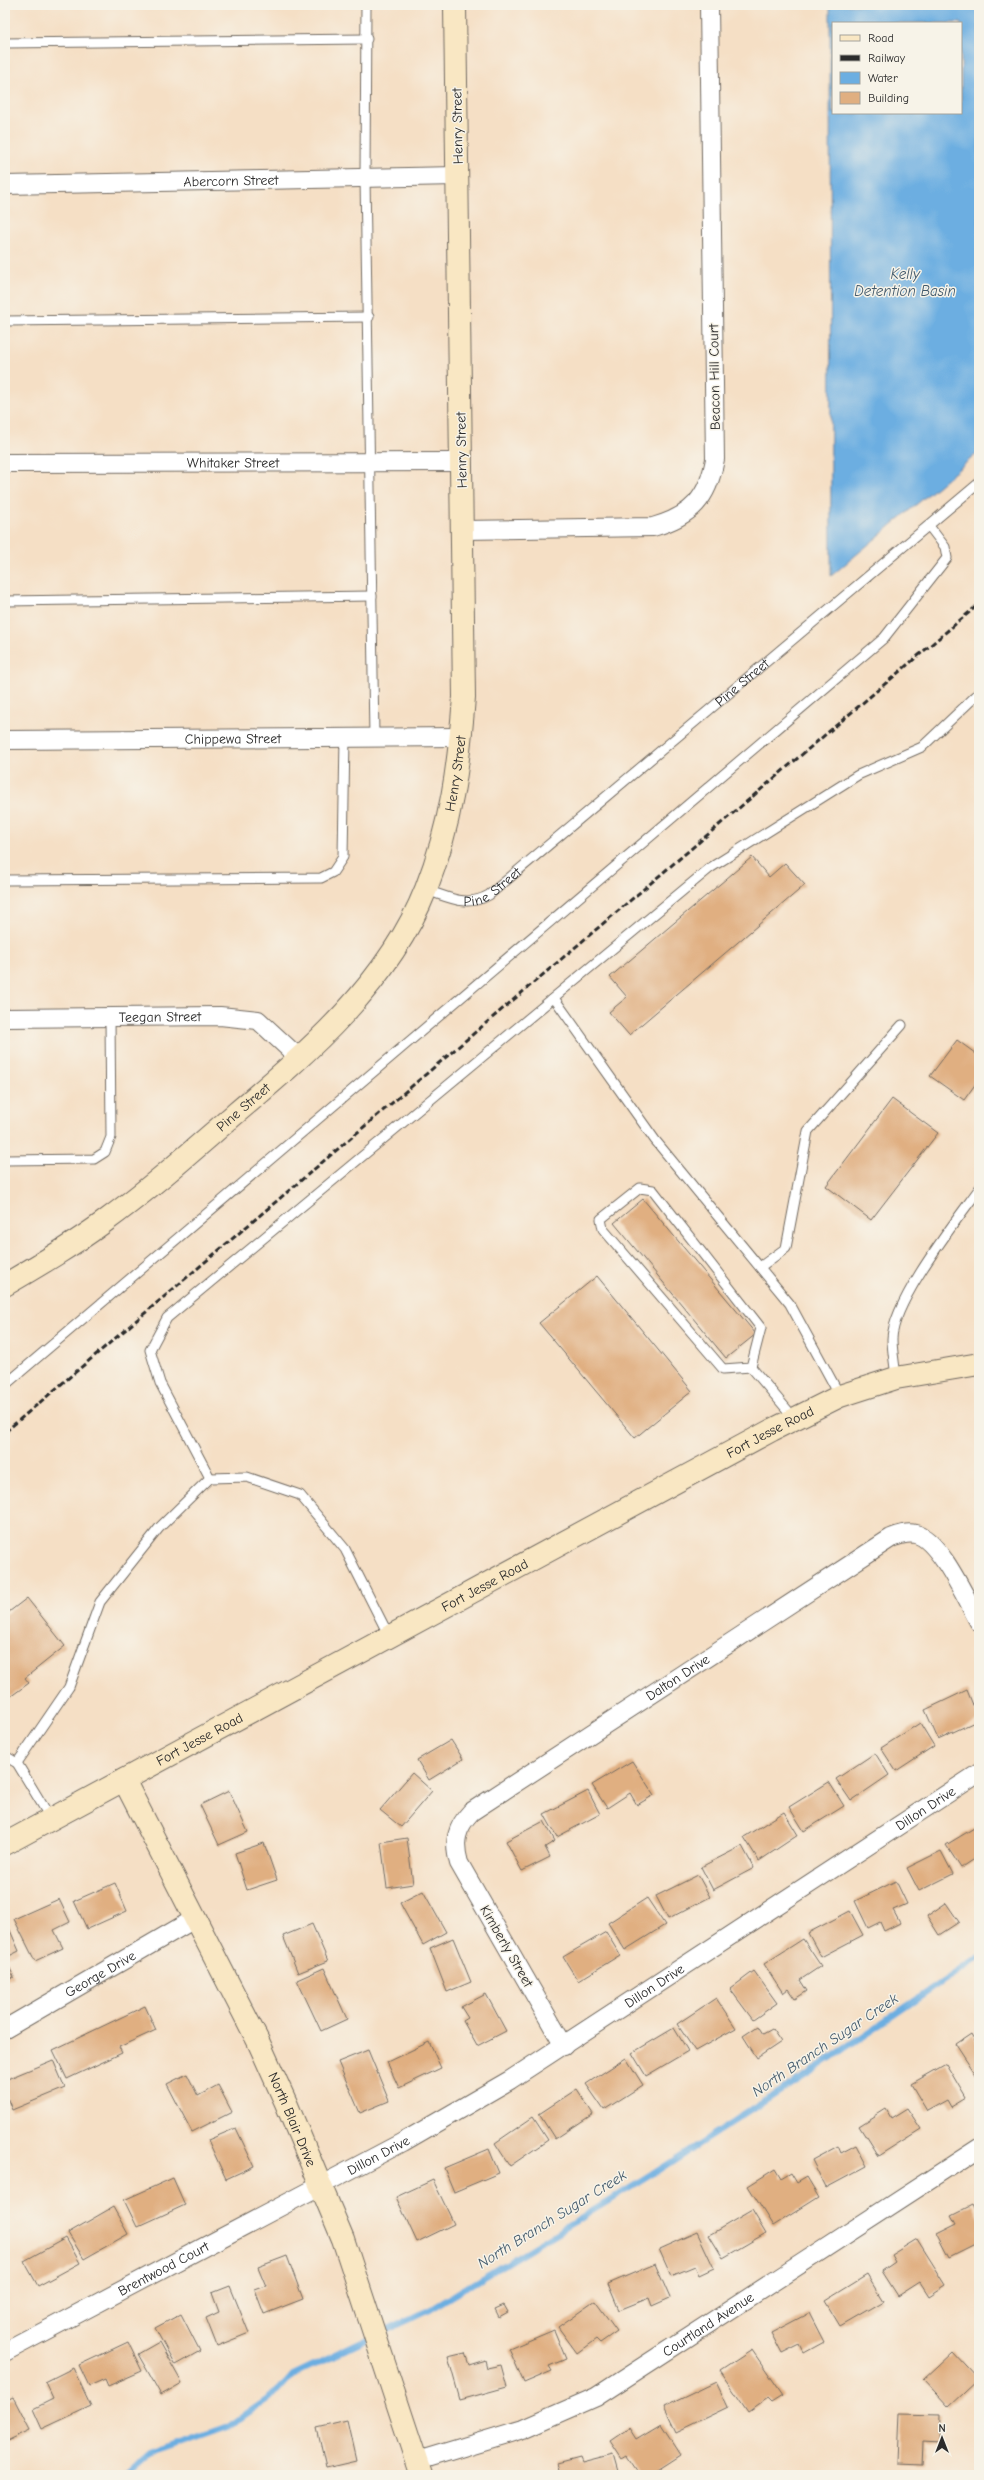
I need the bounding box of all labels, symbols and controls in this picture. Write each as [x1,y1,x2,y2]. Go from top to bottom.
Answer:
legend [832,22,962,114]
text: Road [868,31,894,45]
text: Railway [868,51,906,65]
text: Water [868,71,898,85]
street label: Henry Street [448,87,467,164]
text: Building [868,91,909,105]
street label: Abercorn Street [183,172,280,190]
water label: Kelly Detention Basin [854,265,956,300]
street label: Beacon Hill Court [705,323,724,430]
street label: Henry Street [452,411,471,488]
street label: Whitaker Street [187,454,280,472]
street label: Pine Street [712,655,773,710]
street label: Chippewa Street [185,730,282,748]
street label: Henry Street [441,734,470,813]
street label: Pine Street [464,863,525,910]
street label: Teegan Street [119,1008,202,1026]
street label: Pine Street [213,1079,275,1135]
street label: Fort Jesse Road [724,1403,817,1462]
street label: Fort Jesse Road [439,1555,531,1616]
street label: Dalton Drive [643,1651,713,1705]
street label: Fort Jesse Road [153,1709,246,1770]
street label: Dillon Drive [892,1783,959,1834]
street label: Kimberly Street [476,1902,537,1991]
street label: George Drive [62,1947,139,2001]
street label: Dillon Drive [621,1960,688,2012]
water label: North Branch Sugar Creek [748,1989,902,2101]
street label: North Blair Drive [264,2070,320,2169]
street label: Dillon Drive [344,2132,413,2179]
water label: North Branch Sugar Creek [474,2165,630,2272]
street label: Brentwood Court [115,2237,213,2300]
street label: Courtland Avenue [659,2289,757,2361]
north arrow [922,2418,962,2458]
text: N [938,2422,946,2435]

